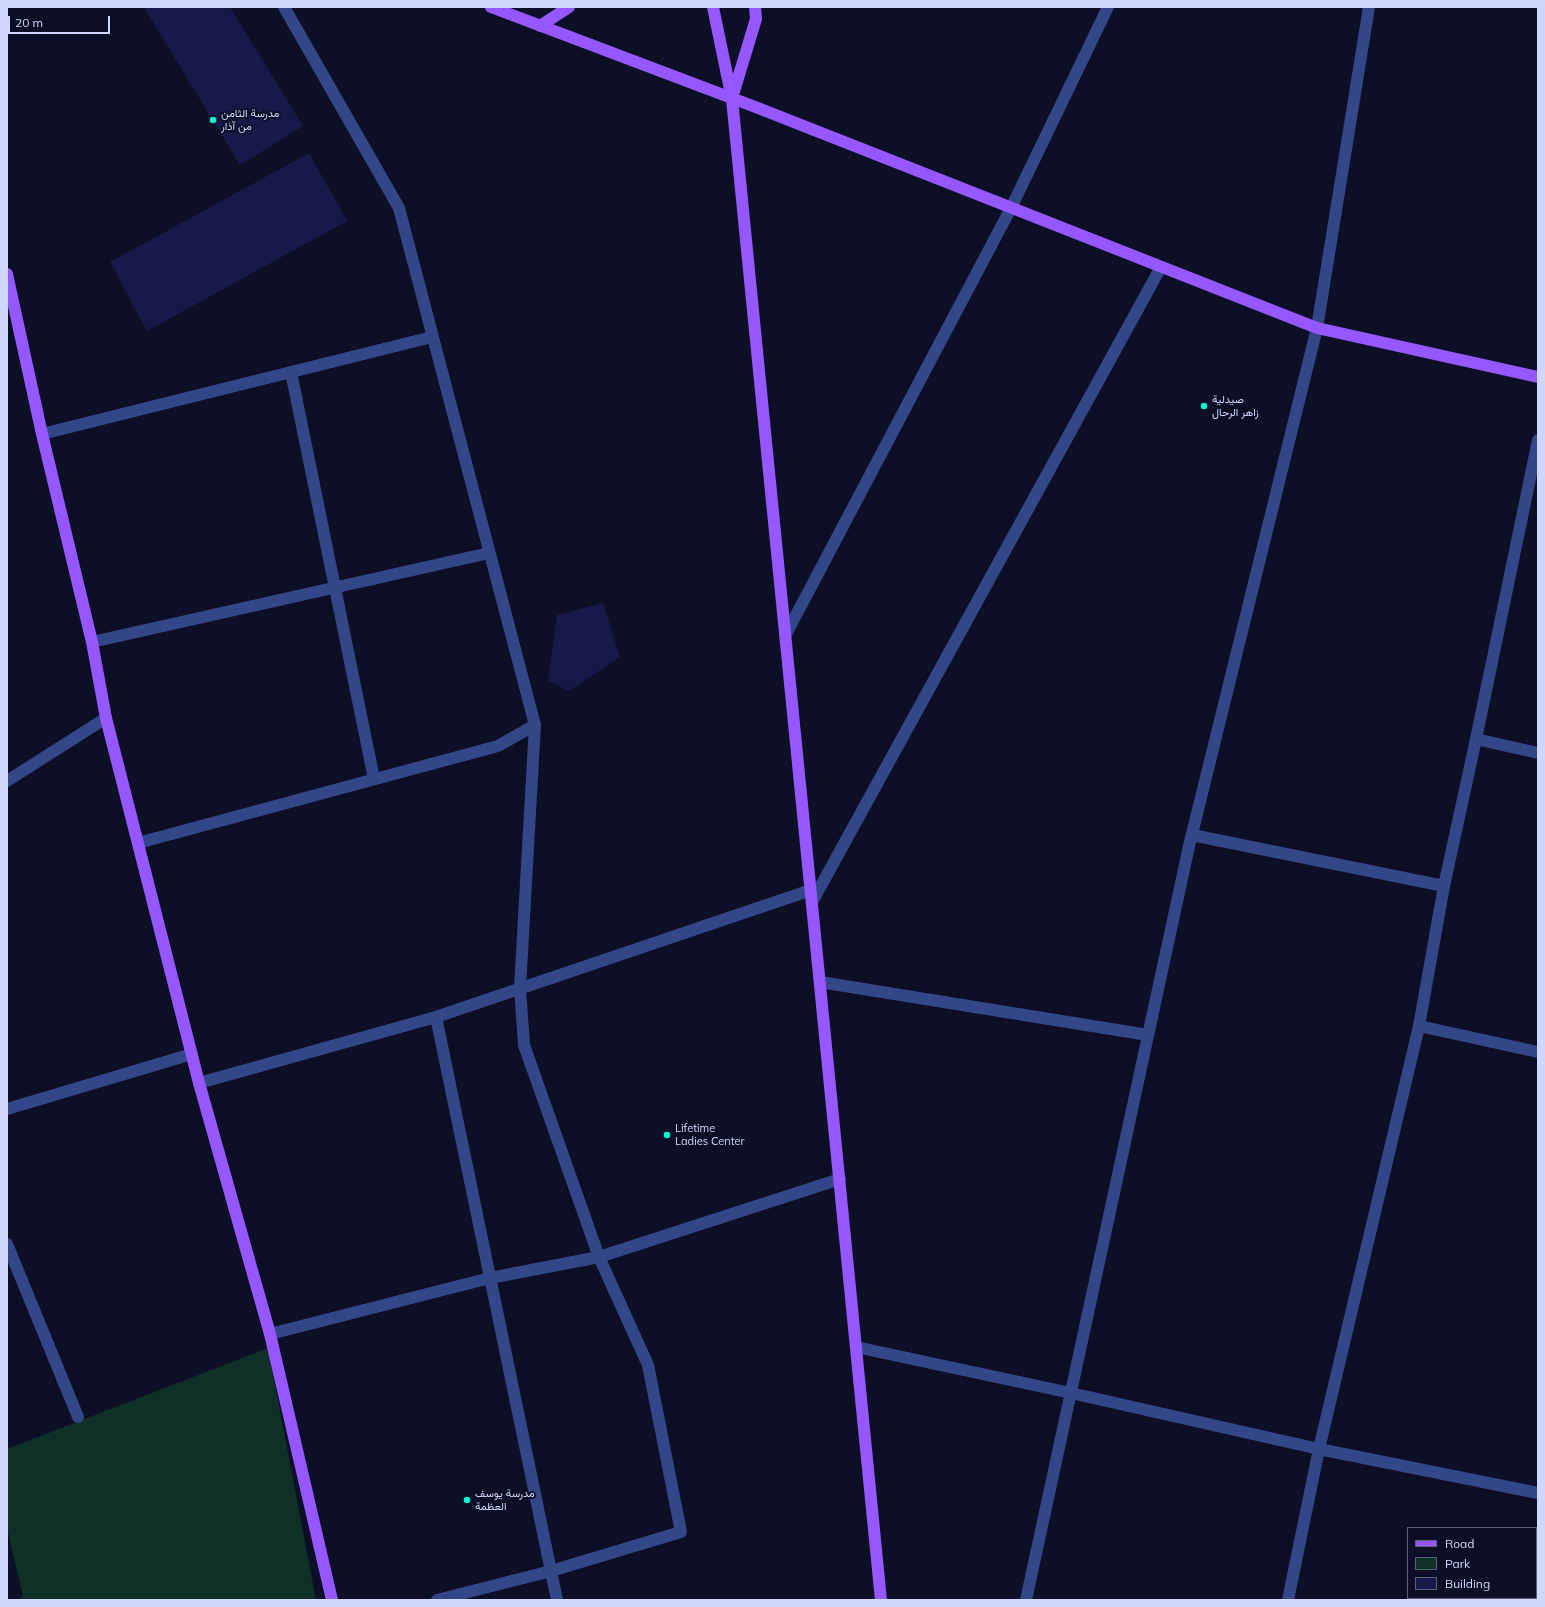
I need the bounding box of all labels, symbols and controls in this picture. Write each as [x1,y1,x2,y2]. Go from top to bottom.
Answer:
scale bar [10,8,112,34]
text: 20 m [15,15,43,30]
place label: مدرسة الثامن من آذار [221,107,279,133]
marker: مدرسة الثامن من آذار [208,115,218,125]
place label: صيدلية زاهر الرحال [1212,393,1259,419]
marker: صيدلية زاهر الرحال [1199,401,1209,411]
place label: Lifetime Ladies Center [675,1122,744,1148]
marker: Lifetime Ladies Center [662,1130,672,1140]
place label: مدرسة يوسف العظمة [475,1487,535,1513]
marker: مدرسة يوسف العظمة [462,1495,472,1505]
legend [1407,1527,1537,1599]
text: Road [1445,1536,1474,1551]
text: Park [1445,1556,1470,1571]
text: Building [1445,1576,1490,1591]

